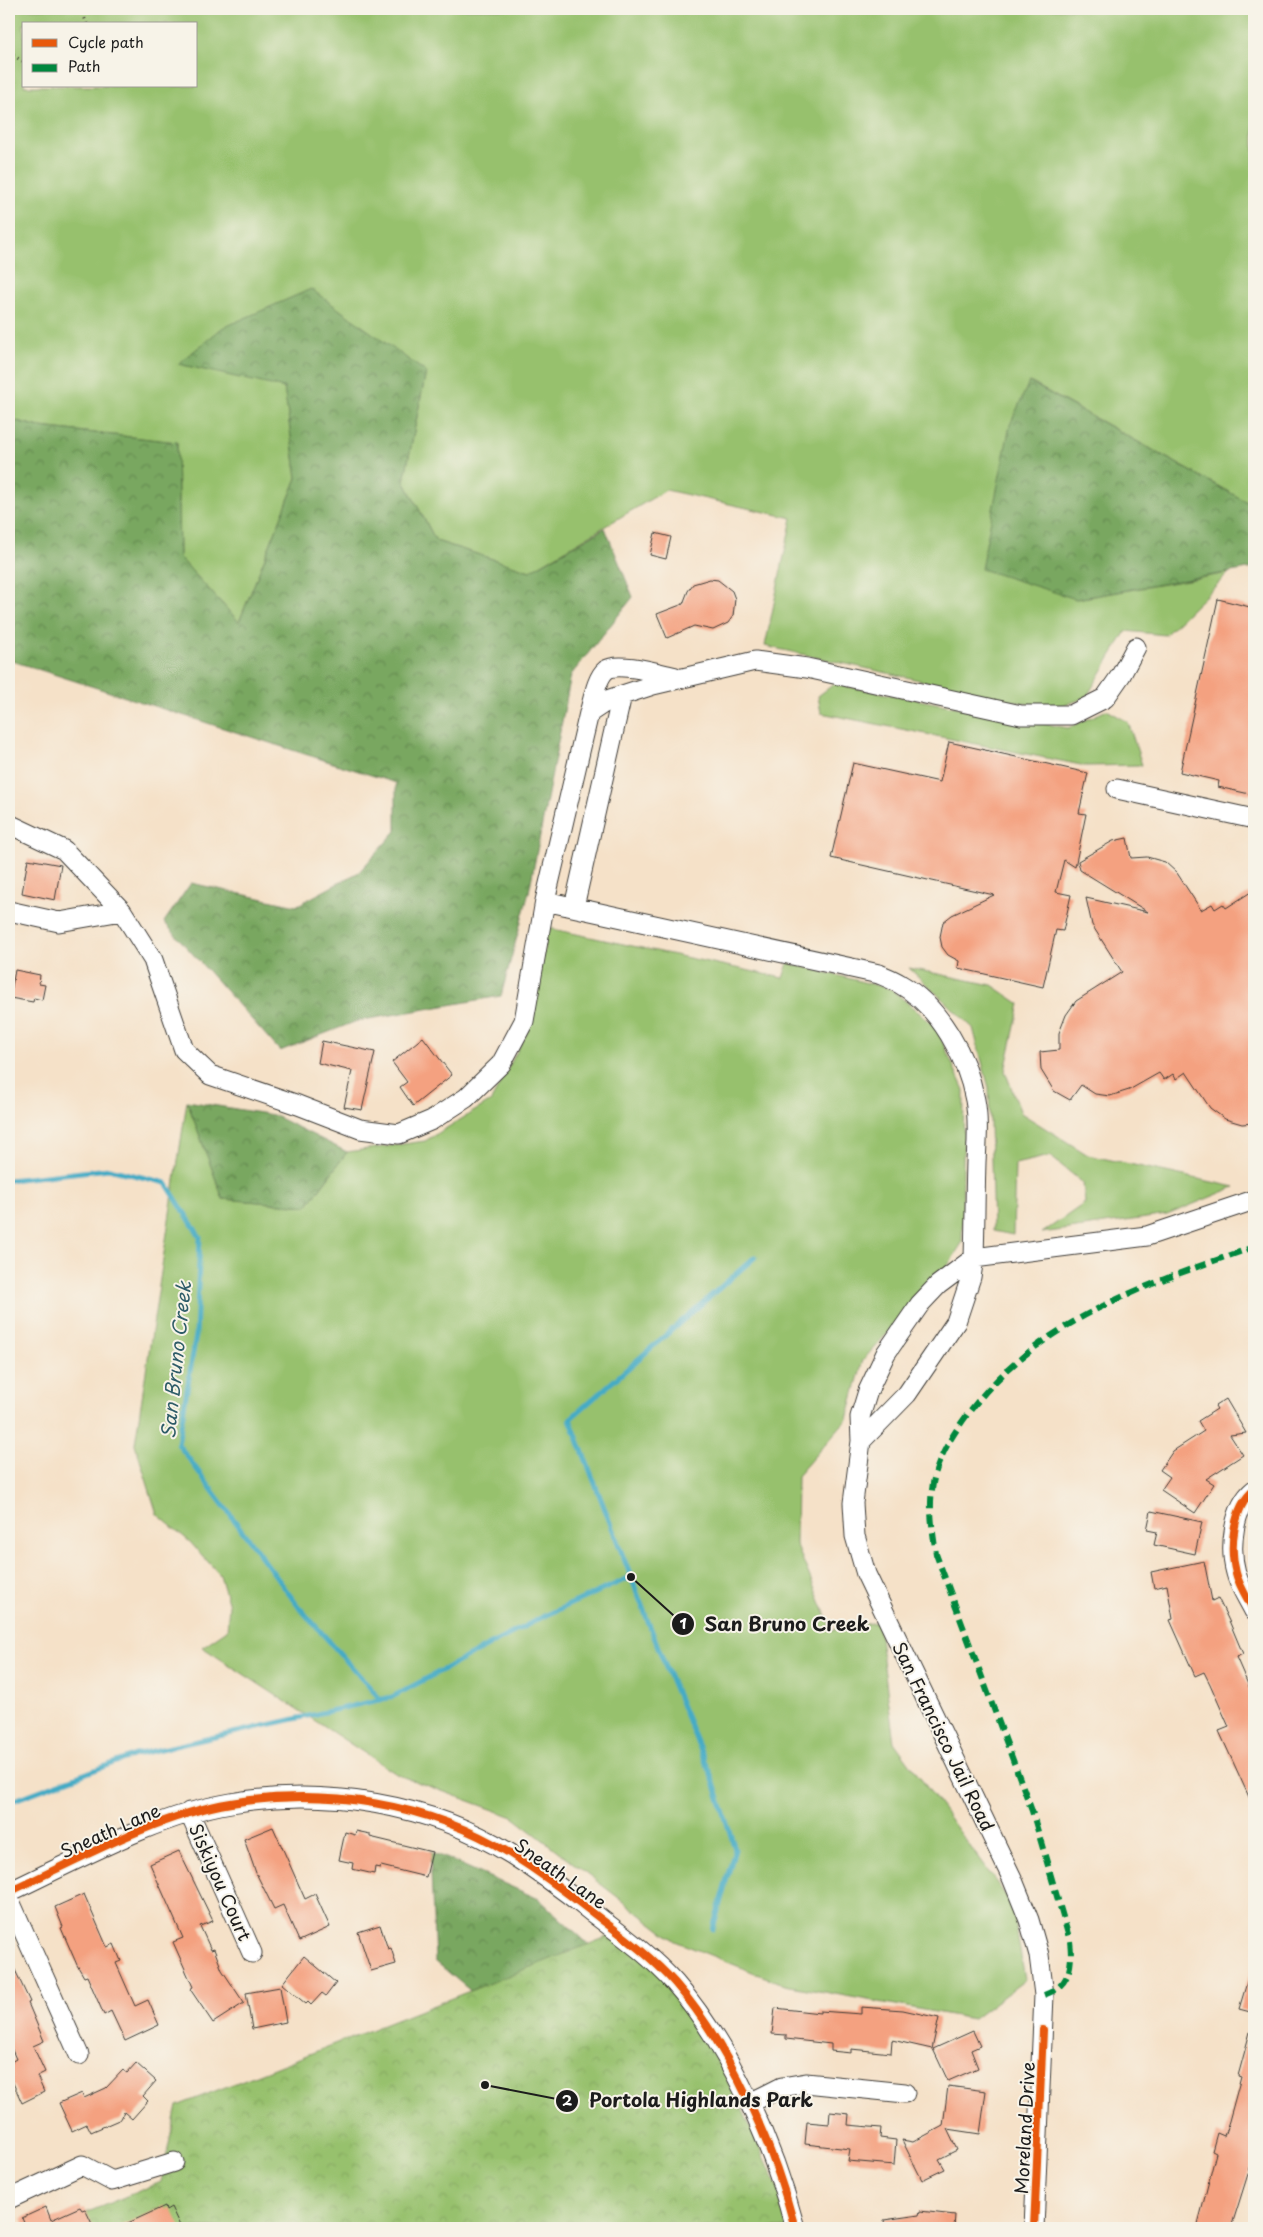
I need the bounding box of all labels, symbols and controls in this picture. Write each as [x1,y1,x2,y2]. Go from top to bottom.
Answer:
legend [22,22,198,88]
text: Cycle path [68,30,144,53]
text: Path [68,54,100,77]
water label: San Bruno Creek [153,1279,197,1440]
callout: San Bruno Creek [670,1607,879,1641]
text: San Bruno Creek [705,1609,870,1637]
text: 1 [679,1611,687,1634]
street label: San Francisco Jail Road [886,1637,1002,1835]
street label: Sneath Lane [55,1796,165,1864]
street label: Siskiyou Court [183,1819,259,1945]
street label: Sneath Lane [509,1831,613,1915]
street label: Moreland Drive [1007,2061,1041,2195]
callout: Portola Highlands Park [554,2084,823,2118]
text: Portola Highlands Park [589,2085,813,2113]
text: 2 [562,2088,573,2111]

